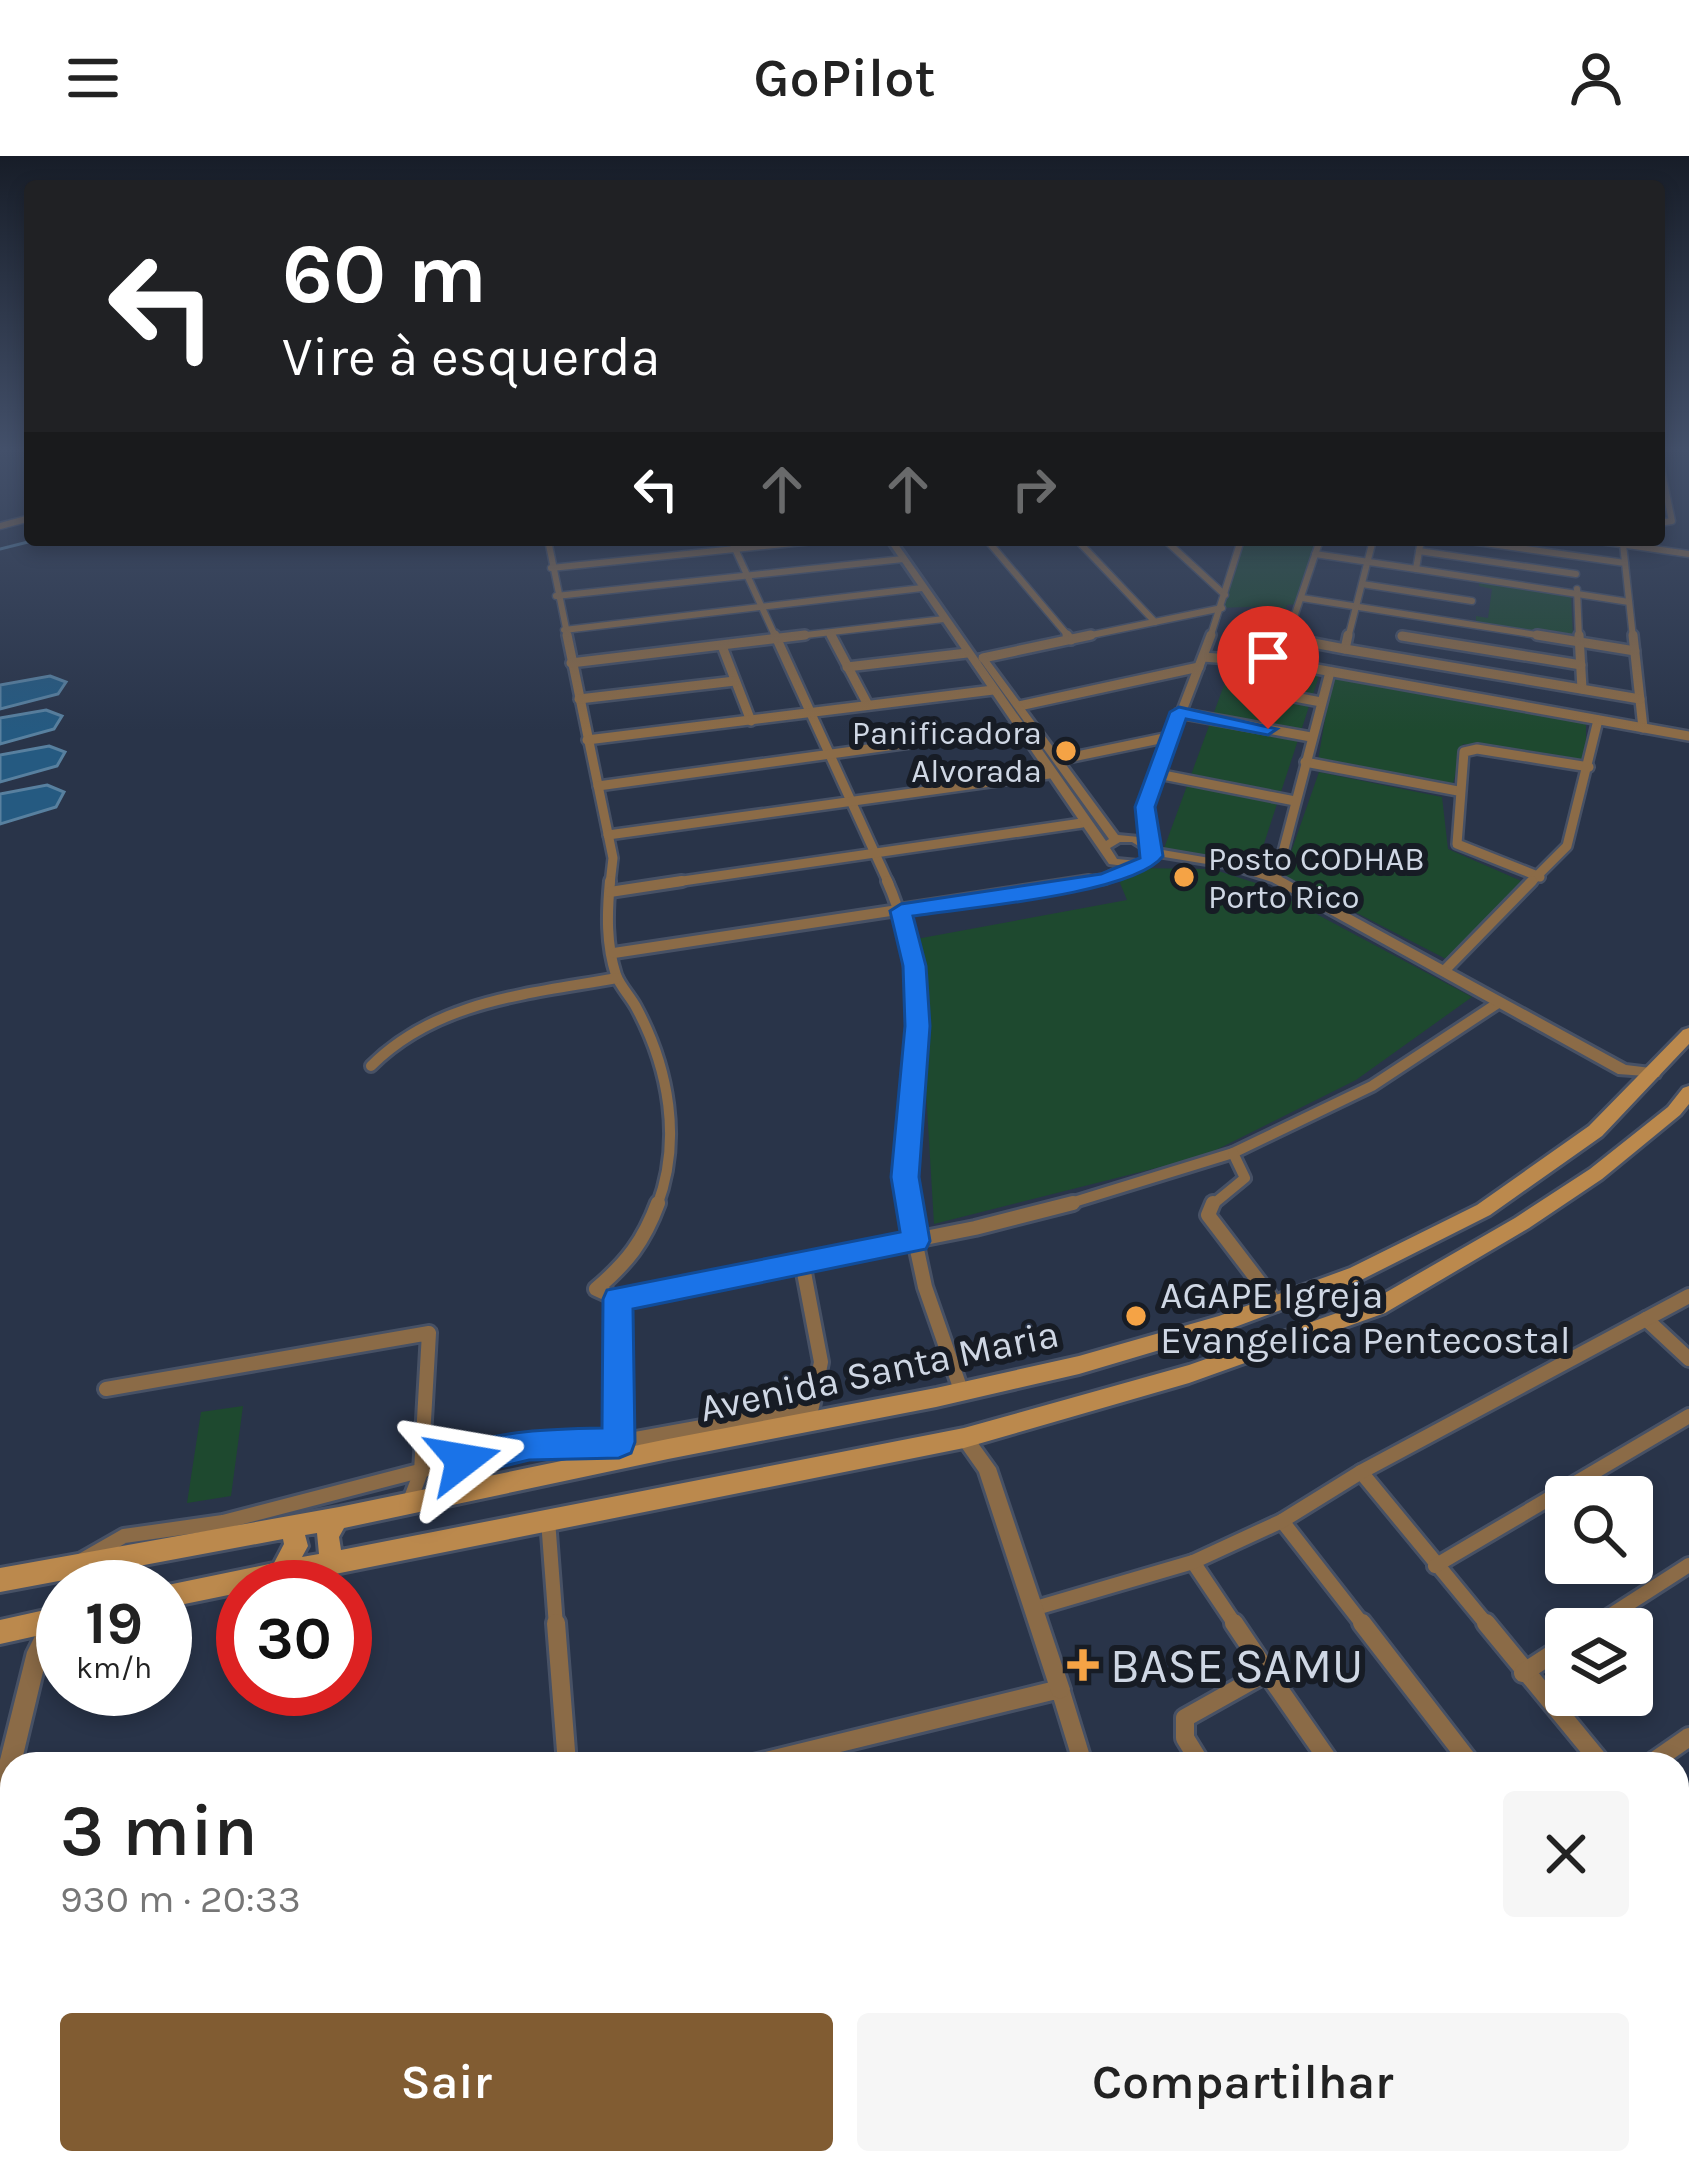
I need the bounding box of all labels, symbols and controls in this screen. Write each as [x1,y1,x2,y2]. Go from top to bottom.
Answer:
icon: menu [60,45,126,111]
icon: person [1563,45,1629,111]
text: GoPilot [754,46,935,110]
text: 60 m [282,225,487,323]
icon: left [84,228,240,384]
text: Vire à esquerda [282,325,660,389]
icon: left [623,456,689,522]
icon: ahead [749,456,815,522]
icon: ahead [875,456,941,522]
icon: right [1001,456,1067,522]
pin [1217,606,1319,729]
icon: arrive [1235,624,1301,690]
place label: Panificadora Alvorada [852,714,1042,790]
marker: Panificadora Alvorada [1053,738,1079,764]
place label: Posto CODHAB Porto Rico [1208,840,1425,916]
marker: Posto CODHAB Porto Rico [1171,864,1197,890]
place label: AGAPE Igreja Evangelica Pentecostal [1160,1272,1571,1363]
marker: AGAPE Igreja Evangelica Pentecostal [1123,1303,1149,1329]
street label: Avenida Santa Maria [696,1310,1063,1432]
position arrow [400,1397,526,1523]
map controls [1545,1476,1653,1716]
button: search [1545,1476,1653,1584]
speed limit sign: 30 [216,1560,372,1716]
text: 19 [85,1588,143,1658]
button: layers [1545,1608,1653,1716]
place label: BASE SAMU [1110,1638,1363,1694]
marker: BASE SAMU [1067,1649,1099,1681]
text: km/h [76,1650,152,1686]
text: 3 min [60,1789,258,1873]
button: close [1503,1791,1629,1917]
text: 930 m · 20:33 [60,1876,301,1922]
button: Sair [60,2013,833,2151]
button: Compartilhar [857,2013,1629,2151]

